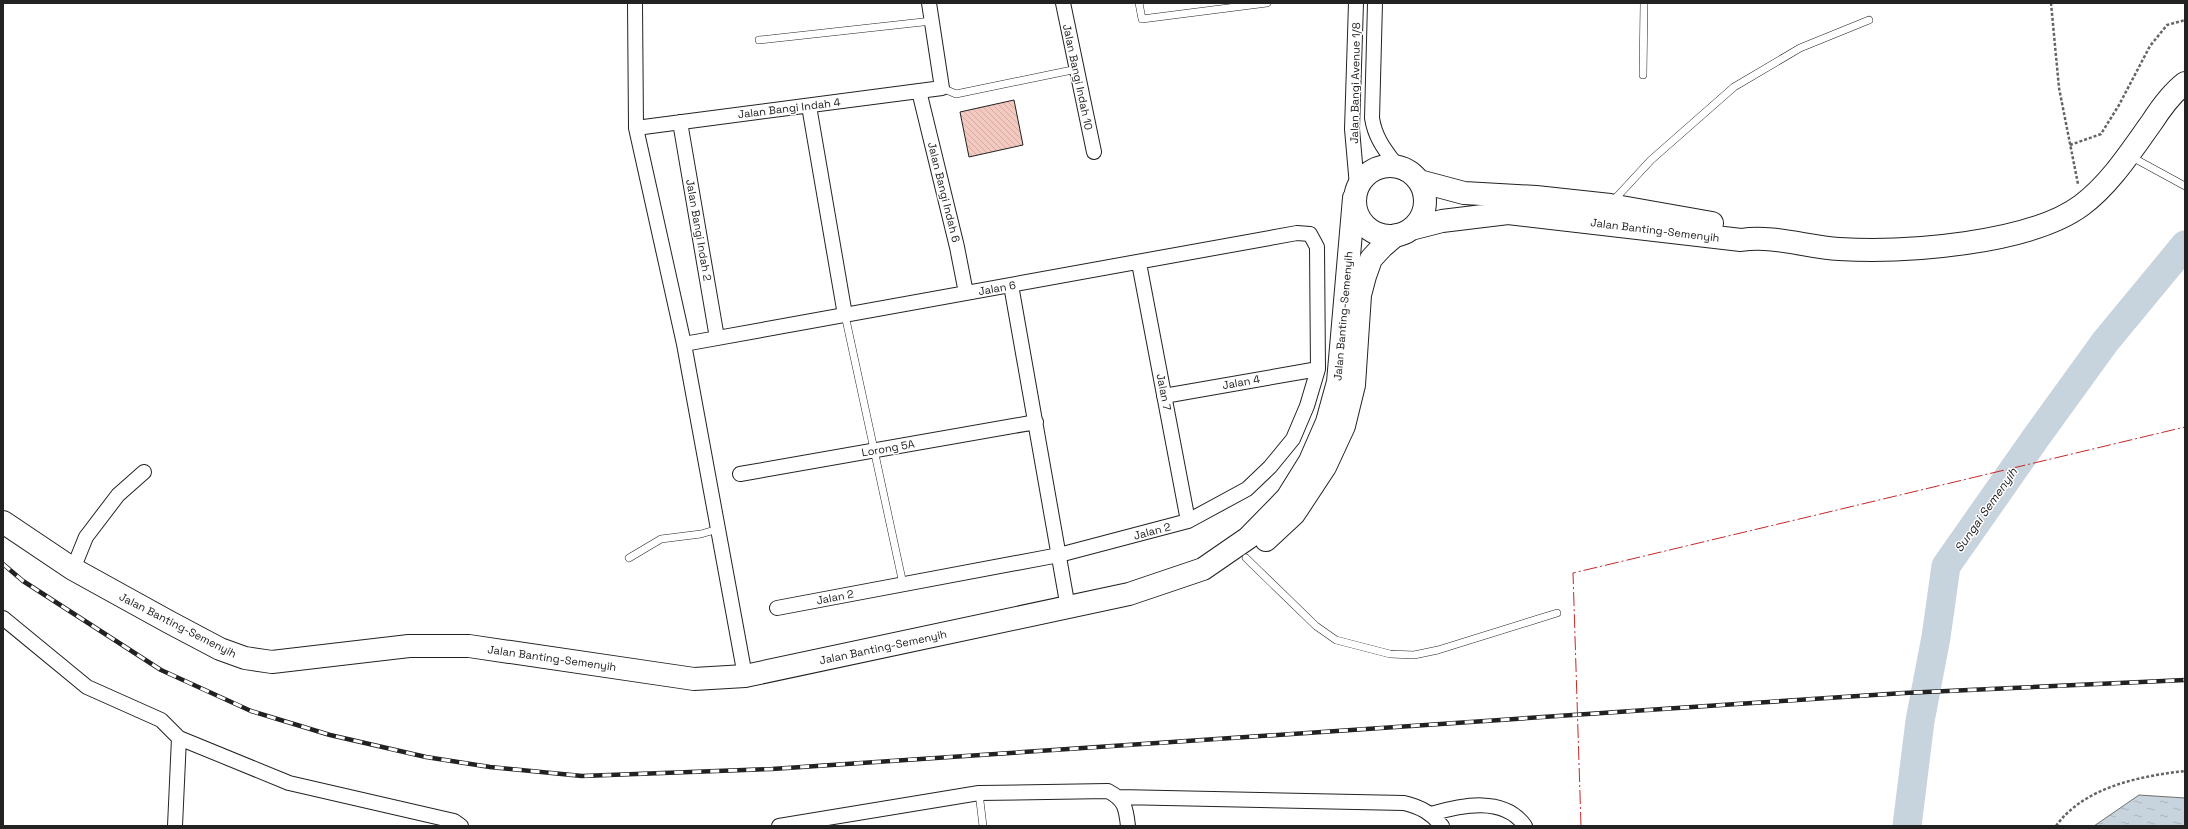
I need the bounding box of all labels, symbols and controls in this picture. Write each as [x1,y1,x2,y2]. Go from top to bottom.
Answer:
street label: Jalan Bangi Avenue 1/8 [1347,22,1363,144]
street label: Jalan Bangi Indah 10 [1060,23,1096,131]
street label: Jalan Bangi Indah 4 [737,95,841,121]
street label: Jalan Bangi Indah 6 [925,140,963,244]
street label: Jalan Bangi Indah 2 [683,178,715,282]
street label: Jalan Banting-Semenyih [1590,215,1720,245]
street label: Jalan Banting-Semenyih [1330,251,1356,381]
street label: Jalan 6 [977,278,1017,298]
street label: Jalan 7 [1154,372,1174,412]
street label: Jalan 4 [1221,372,1261,392]
street label: Lorong 5A [860,436,916,460]
water label: Sungai Semenyih [1951,464,2021,555]
street label: Jalan 2 [1132,519,1172,543]
street label: Jalan 2 [815,586,855,607]
street label: Jalan Banting-Semenyih [117,589,239,661]
street label: Jalan Banting-Semenyih [818,627,948,667]
street label: Jalan Banting-Semenyih [487,642,617,674]

